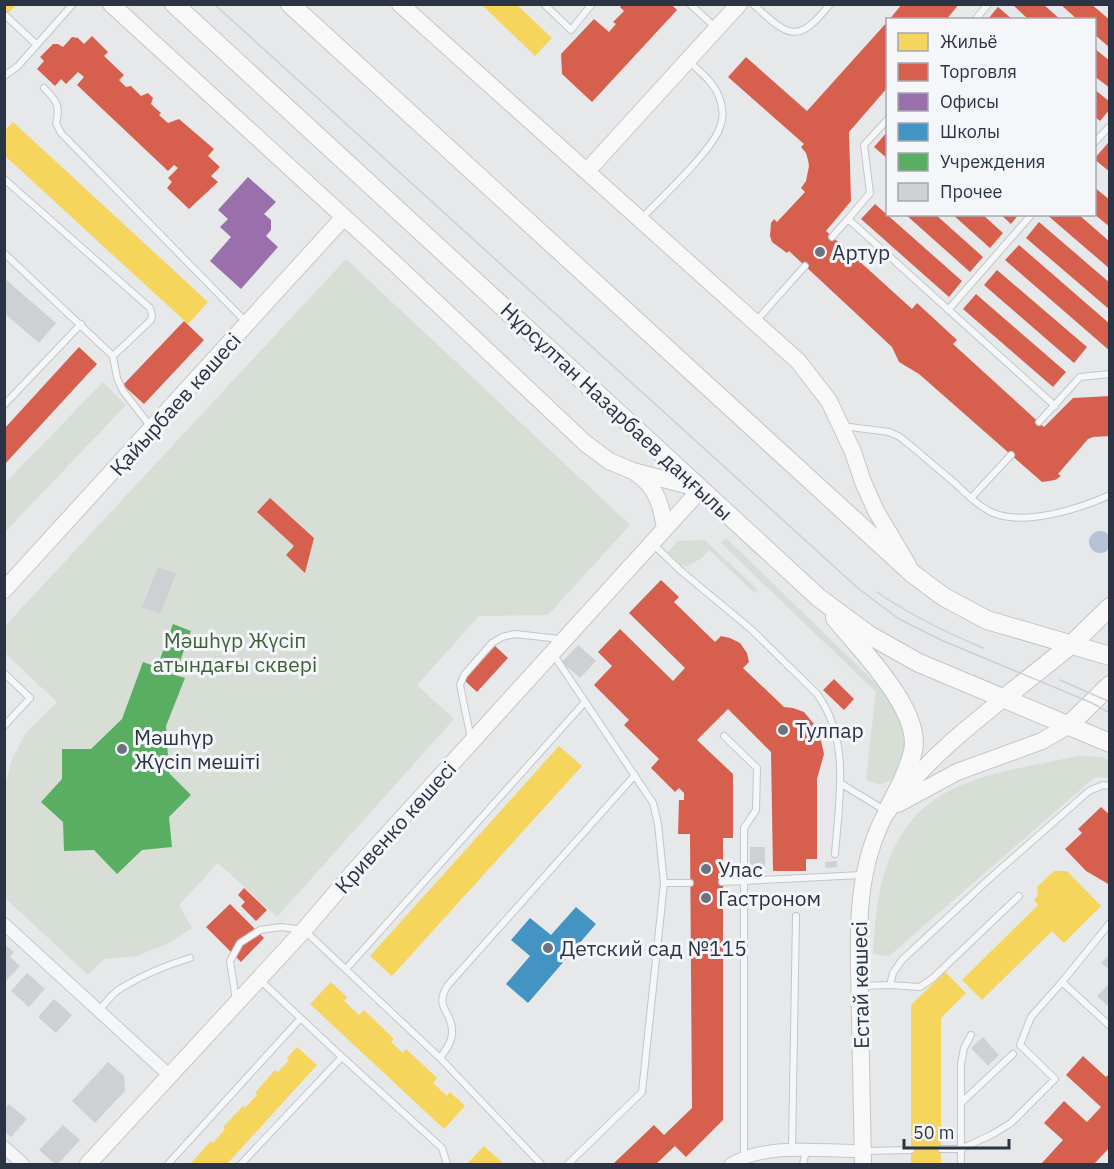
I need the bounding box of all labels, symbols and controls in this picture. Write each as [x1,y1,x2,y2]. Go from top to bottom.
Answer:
legend [886,18,1096,216]
text: Жильё [940,30,998,53]
text: Торговля [940,60,1017,83]
text: Офисы [940,90,999,113]
text: Школы [940,120,1000,143]
text: Учреждения [940,150,1045,173]
text: Прочее [940,180,1003,203]
place label: Артур [832,238,890,266]
marker: Артур [813,245,827,259]
street label: Нұрсұлтан Назарбаев даңғылы [495,296,739,526]
street label: Қайырбаев көшесі [103,327,247,481]
park label: Мәшһүр Жүсіп атындағы сквері [153,626,317,678]
place label: Тулпар [795,716,864,744]
place label: Мәшһүр Жүсіп мешіті [134,723,260,775]
marker: Тулпар [776,723,790,737]
marker: Мәшһүр Жүсіп мешіті [115,742,129,756]
street label: Кривенко көшесі [328,755,462,899]
place label: Улас [718,855,763,883]
marker: Улас [699,862,713,876]
place label: Гастроном [718,884,821,912]
marker: Гастроном [699,891,713,905]
street label: Естай көшесі [845,921,875,1049]
place label: Детский сад №115 [560,934,747,962]
marker: Детский сад №115 [541,941,555,955]
scale bar [904,1112,1009,1150]
text: 50 m [913,1121,955,1144]

